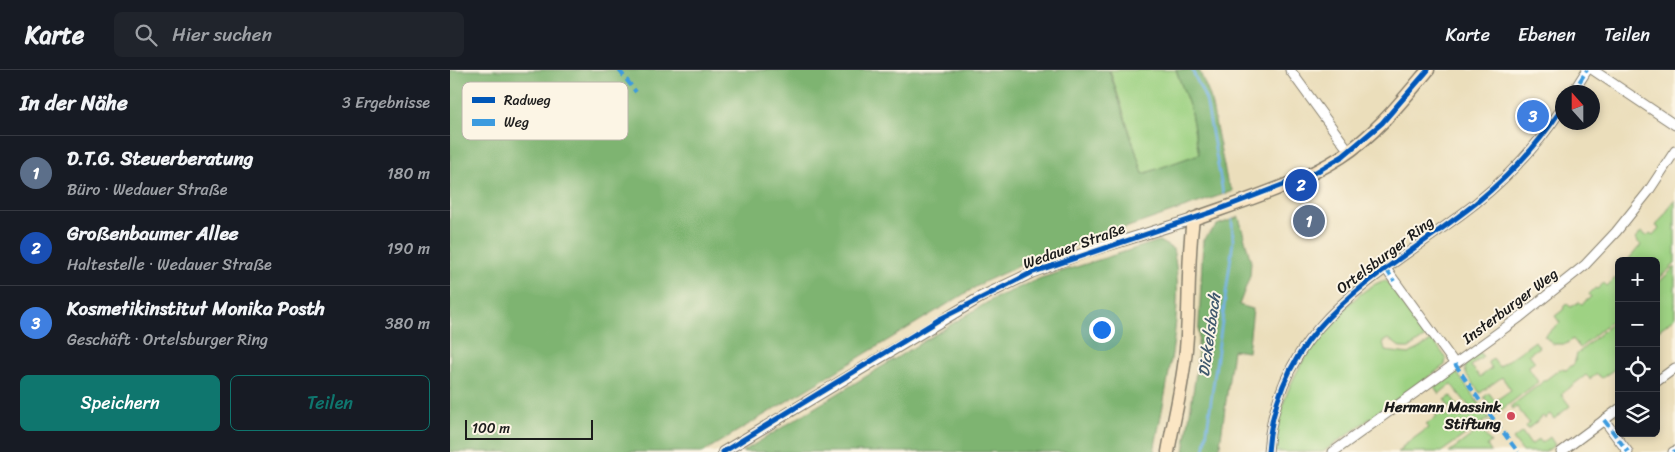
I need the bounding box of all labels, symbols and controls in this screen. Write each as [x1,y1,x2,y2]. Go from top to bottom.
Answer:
search box [114,12,464,57]
text: Karte [25,14,84,56]
text: Hier suchen [172,18,272,51]
text: Karte [1446,19,1490,51]
text: Ebenen [1518,19,1576,51]
text: Teilen [1604,19,1650,51]
icon: search [132,21,160,49]
legend [462,82,628,140]
text: In der Nähe [20,84,128,122]
north arrow [1555,85,1600,130]
text: 3 Ergebnisse [342,88,430,117]
text: Radweg [504,88,551,113]
pin: 3 [1517,97,1549,135]
text: Weg [504,110,529,135]
text: D.T.G. Steuerberatung [67,142,253,175]
text: 1 [33,159,39,188]
text: 180 m [387,159,430,188]
pin: 2 [1285,166,1317,204]
text: Büro · Wedauer Straße [67,175,227,204]
pin: 1 [1293,202,1325,240]
street label: Ortelsburger Ring [1330,209,1440,301]
street label: Wedauer Straße [1019,215,1129,277]
text: Großenbaumer Allee [67,217,239,250]
text: 2 [31,234,41,263]
text: 190 m [387,234,430,263]
text: Haltestelle · Wedauer Straße [67,250,272,279]
map controls [1615,257,1660,437]
button: + [1615,257,1660,302]
street label: Insterburger Weg [1456,261,1564,352]
water label: Dickelsbach [1189,290,1229,378]
text: Kosmetikinstitut Monika Posth [67,292,325,325]
button: − [1615,302,1660,347]
text: 3 [32,309,40,338]
text: 380 m [385,309,430,338]
your location [1089,317,1115,343]
text: Geschäft · Ortelsburger Ring [67,325,268,354]
button: locate [1615,347,1660,392]
button: Speichern [20,375,220,431]
button: Teilen [230,375,430,431]
button: layers [1615,392,1660,437]
place label: Hermann Massink Stiftung [1383,394,1502,437]
marker: Hermann Massink Stiftung [1505,410,1517,422]
text: 100 m [472,416,510,441]
scale bar [465,417,592,440]

